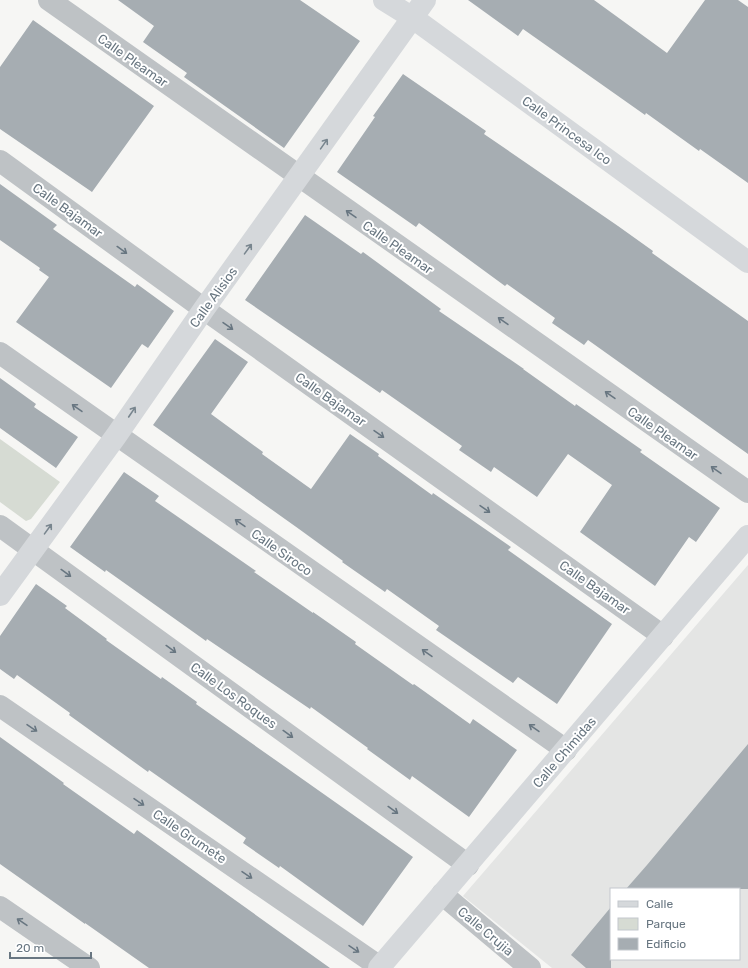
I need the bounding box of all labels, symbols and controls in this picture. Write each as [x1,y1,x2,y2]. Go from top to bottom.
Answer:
street label: Calle Pleamar [95,31,171,90]
street label: Calle Princesa Ico [519,93,614,168]
one-way arrow [319,138,328,149]
street label: Calle Bajamar [30,180,106,241]
one-way arrow [346,210,357,218]
street label: Calle Pleamar [360,218,436,277]
one-way arrow [244,244,252,255]
one-way arrow [117,246,128,254]
street label: Calle Alisios [186,264,241,330]
one-way arrow [498,317,509,325]
one-way arrow [222,322,233,330]
street label: Calle Bajamar [293,370,369,429]
one-way arrow [604,391,615,399]
one-way arrow [71,404,82,412]
street label: Calle Pleamar [625,404,701,463]
one-way arrow [128,407,136,418]
one-way arrow [373,430,384,438]
one-way arrow [711,466,722,474]
one-way arrow [479,505,490,513]
one-way arrow [235,519,246,527]
one-way arrow [44,524,52,535]
street label: Calle Siroco [248,526,315,579]
street label: Calle Bajamar [557,558,633,617]
one-way arrow [60,569,71,577]
one-way arrow [165,645,176,654]
one-way arrow [422,649,433,657]
street label: Calle Los Roques [188,659,280,732]
street label: Calle Chimidas [530,714,599,791]
one-way arrow [26,724,37,732]
one-way arrow [528,724,539,732]
one-way arrow [282,730,293,738]
one-way arrow [134,798,145,806]
street label: Calle Grumete [150,806,229,867]
one-way arrow [387,806,398,814]
one-way arrow [241,871,252,879]
legend [610,888,740,960]
text: Calle [646,897,673,911]
street label: Calle Crujia [455,904,516,959]
text: Parque [646,917,686,931]
one-way arrow [17,918,28,926]
scale bar [10,934,91,960]
text: Edificio [646,937,686,951]
text: 20 m [16,941,44,955]
one-way arrow [348,945,359,953]

